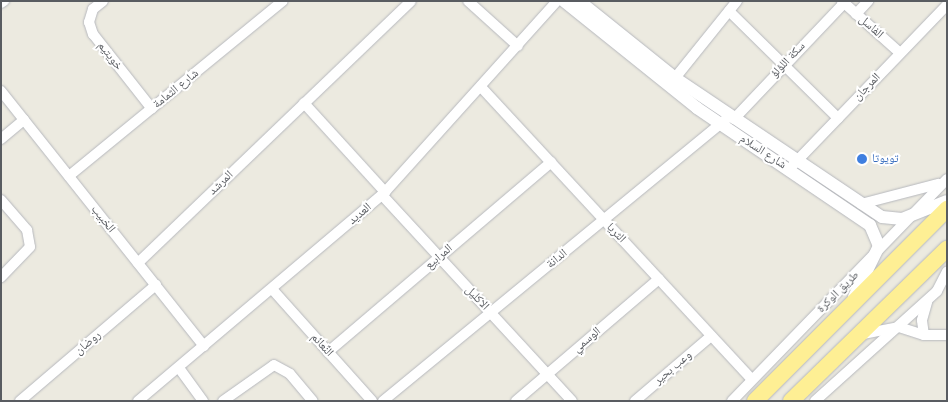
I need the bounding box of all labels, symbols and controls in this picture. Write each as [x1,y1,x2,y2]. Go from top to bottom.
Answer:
street label: الفاسل [856,12,886,42]
street label: خويتيم [94,39,126,73]
street label: سكة اللؤلؤ [768,39,808,81]
street label: شارع الثمامة [150,66,202,112]
street label: المرجان [850,70,884,104]
street label: شارع السلام [737,132,789,172]
place label: تويوتا [872,152,899,166]
marker: تويوتا [856,153,868,165]
street label: المرشد [206,168,236,198]
street label: العديد [346,200,374,228]
street label: الخبيب [88,202,118,236]
street label: الثريا [603,220,629,246]
street label: المرابيع [422,241,456,273]
street label: الدانة [544,246,570,272]
street label: طريق الوكرة [814,268,862,316]
street label: الاكليل [462,283,492,313]
street label: الوسمي [570,324,604,356]
street label: روضان [72,328,104,358]
street label: النًعائم [308,330,336,360]
street label: وعب بحير [651,348,695,388]

